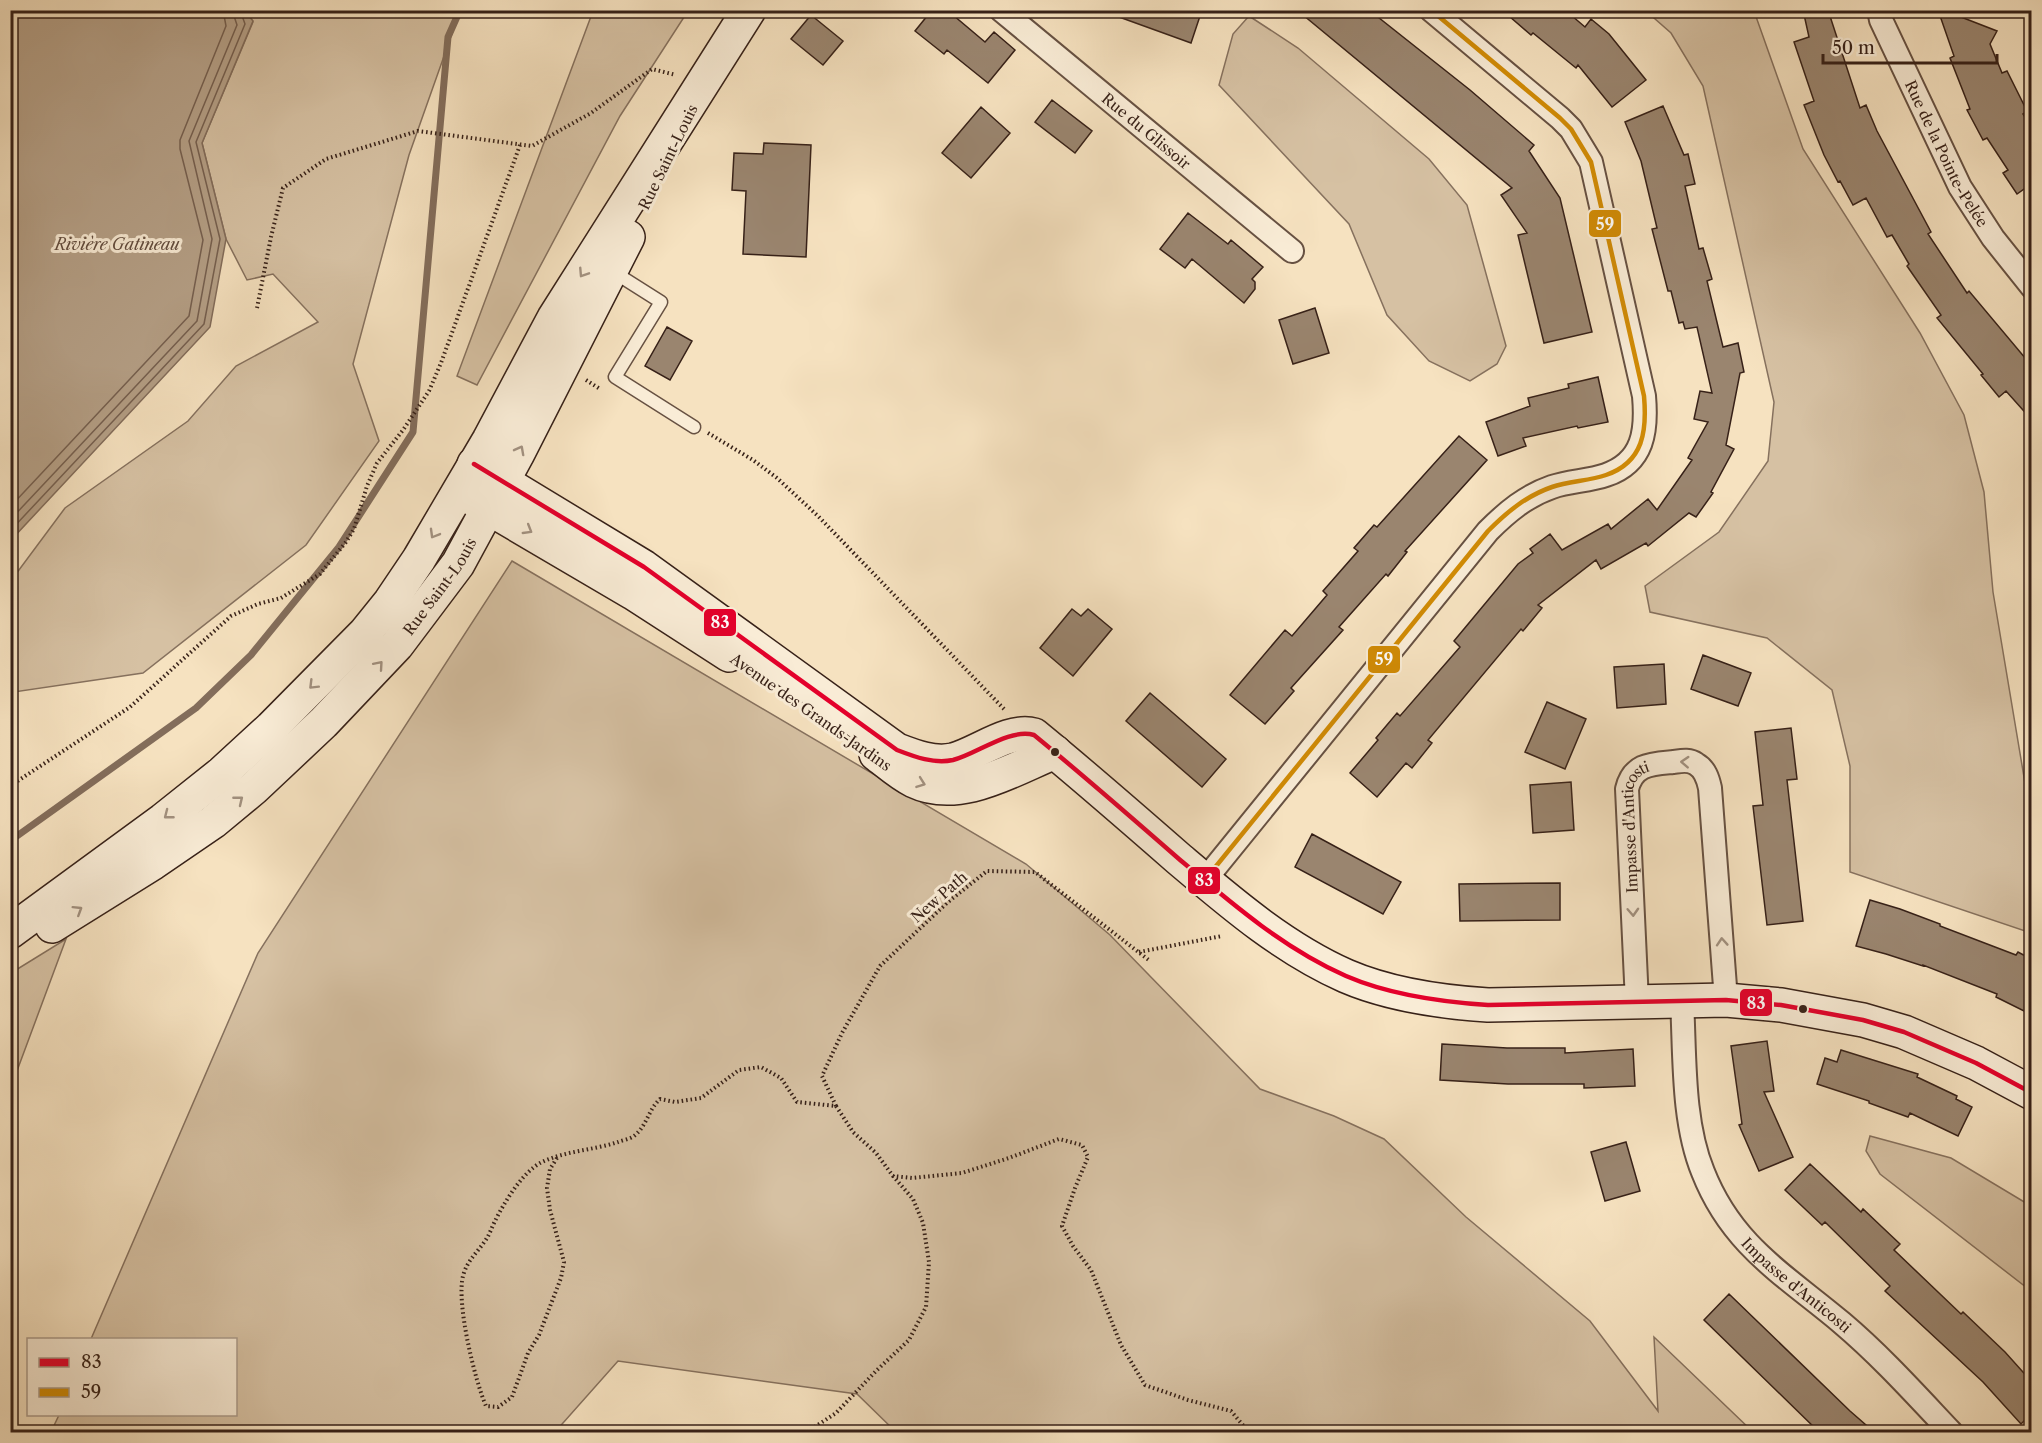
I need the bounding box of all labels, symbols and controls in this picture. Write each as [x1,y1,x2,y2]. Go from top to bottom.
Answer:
scale bar [1823,27,1997,65]
text: 50 m [1832,37,1875,59]
street label: Rue de la Pointe-Pelée [1901,77,1993,230]
street label: Rue du Glissoir [1098,88,1195,173]
street label: Rue Saint-Louis [634,101,702,213]
line badge: 59 [1588,209,1622,238]
text: 59 [1596,214,1614,234]
water label: Rivière Gatineau [53,234,180,254]
one-way arrow [578,267,590,277]
one-way arrow [513,445,524,456]
one-way arrow [521,523,532,535]
one-way arrow [430,527,441,538]
street label: Rue Saint-Louis [399,534,480,639]
line badge: 83 [703,608,737,637]
text: 83 [711,612,729,632]
line badge: 59 [1367,645,1401,674]
street label: Avenue des Grands-Jardins [726,648,895,775]
text: 59 [1375,649,1393,669]
one-way arrow [372,661,383,672]
one-way arrow [310,678,321,689]
unlabelled marker [1049,746,1061,758]
street label: Impasse d'Anticosti [1617,756,1652,893]
one-way arrow [1680,756,1689,769]
one-way arrow [915,775,926,788]
one-way arrow [232,797,243,808]
one-way arrow [164,808,175,819]
line badge: 83 [1187,866,1221,895]
street label: New Path [907,867,972,927]
text: 83 [1195,870,1213,890]
one-way arrow [72,905,82,917]
one-way arrow [1626,908,1639,917]
one-way arrow [1715,937,1728,946]
line badge: 83 [1739,988,1773,1017]
text: 83 [1747,993,1765,1013]
unlabelled marker [1797,1003,1809,1015]
street label: Impasse d'Anticosti [1738,1233,1856,1337]
legend [27,1338,237,1416]
text: 83 [81,1351,102,1373]
text: 59 [81,1381,101,1403]

